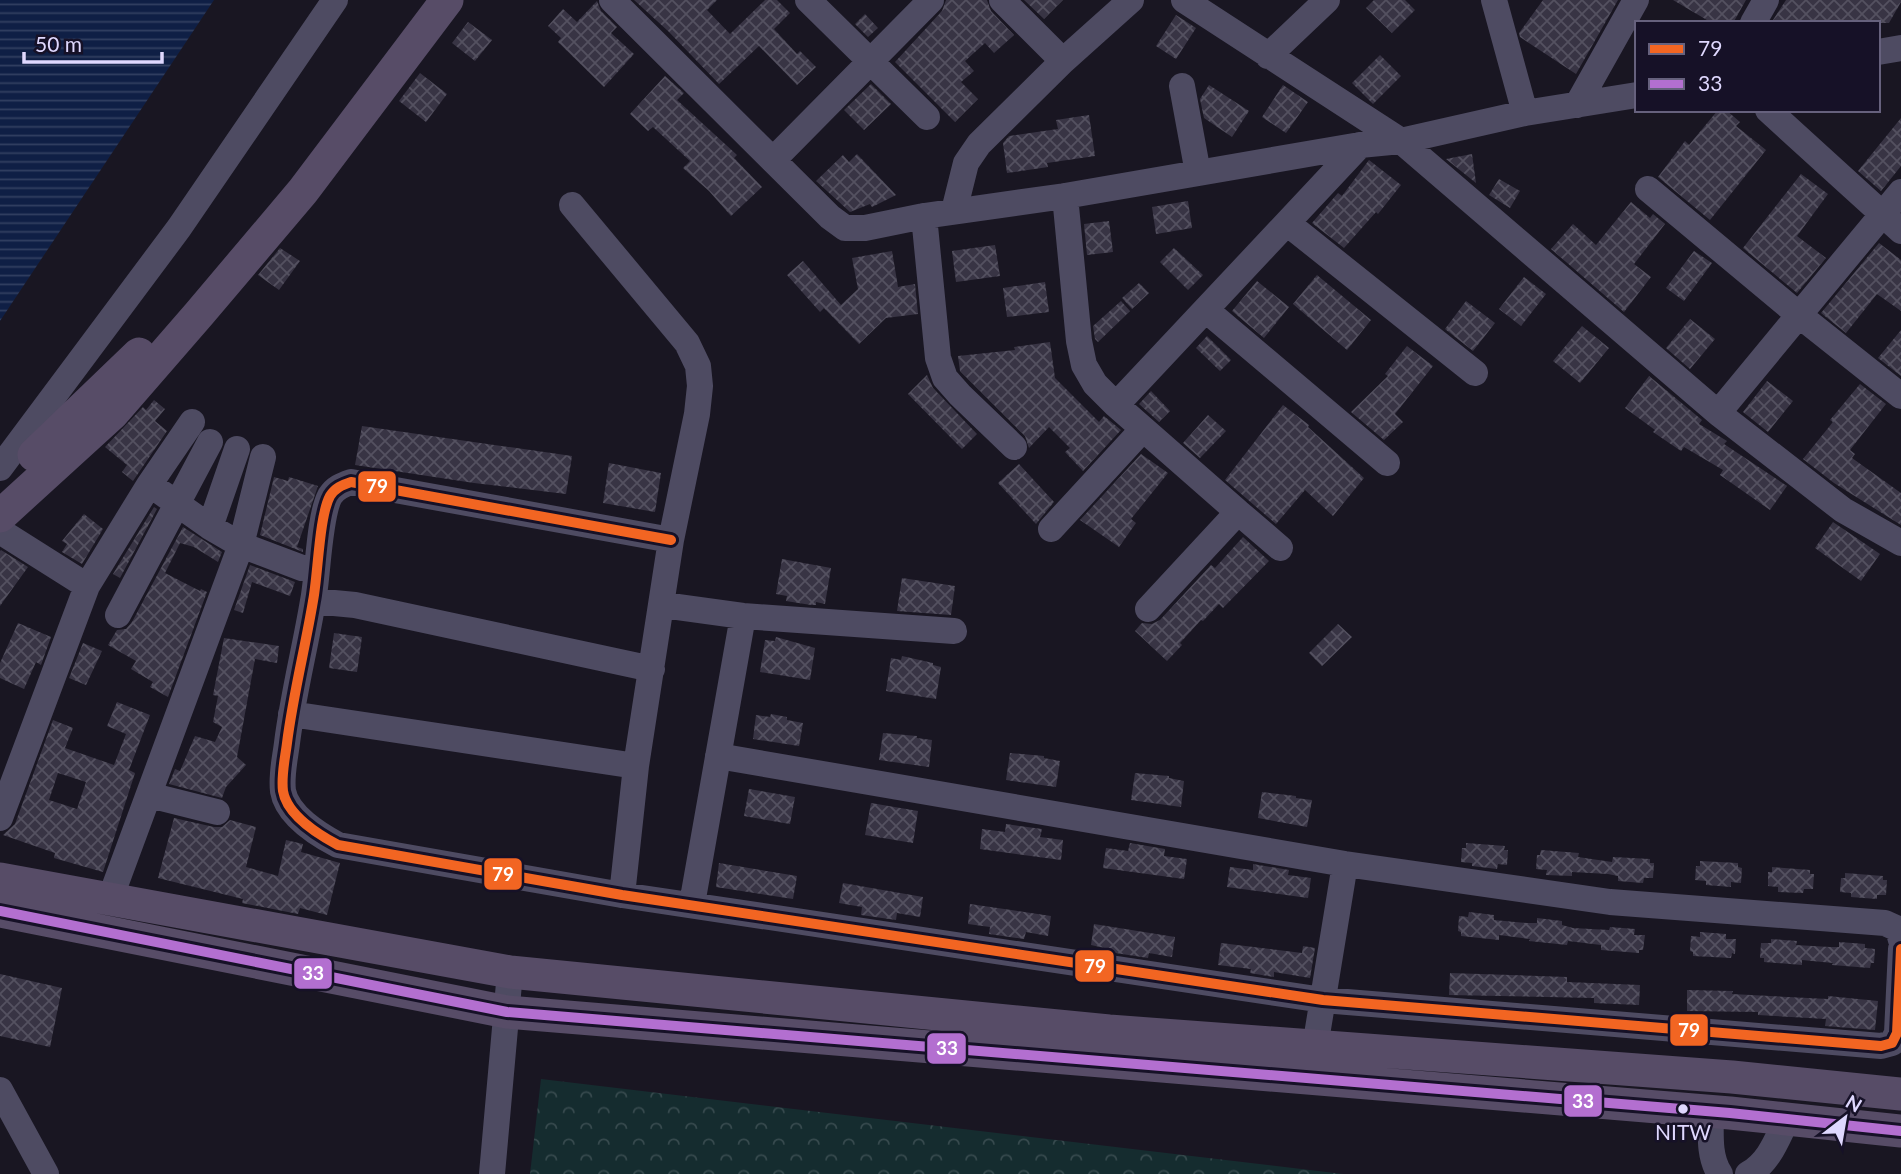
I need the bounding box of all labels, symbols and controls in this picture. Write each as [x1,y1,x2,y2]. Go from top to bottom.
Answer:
scale bar [24,21,163,65]
legend [1635,21,1880,112]
text: 50 m [35,31,82,56]
text: 79 [1698,35,1722,60]
text: 33 [1698,70,1722,95]
line badge: 79 [357,470,397,503]
text: 79 [366,474,388,497]
line badge: 79 [483,857,523,891]
text: 79 [492,862,514,885]
line badge: 79 [1074,949,1115,983]
text: 79 [1084,954,1106,977]
line badge: 33 [293,957,333,990]
text: 33 [302,961,324,984]
line badge: 79 [1669,1013,1709,1047]
text: 79 [1678,1018,1700,1041]
line badge: 33 [926,1032,967,1065]
text: 33 [936,1036,958,1059]
north arrow [1810,1083,1880,1153]
line badge: 33 [1563,1084,1603,1118]
text: 33 [1572,1089,1594,1112]
text: N [1842,1089,1866,1117]
marker: NITW [1676,1102,1690,1116]
place label: NITW [1655,1119,1711,1144]

